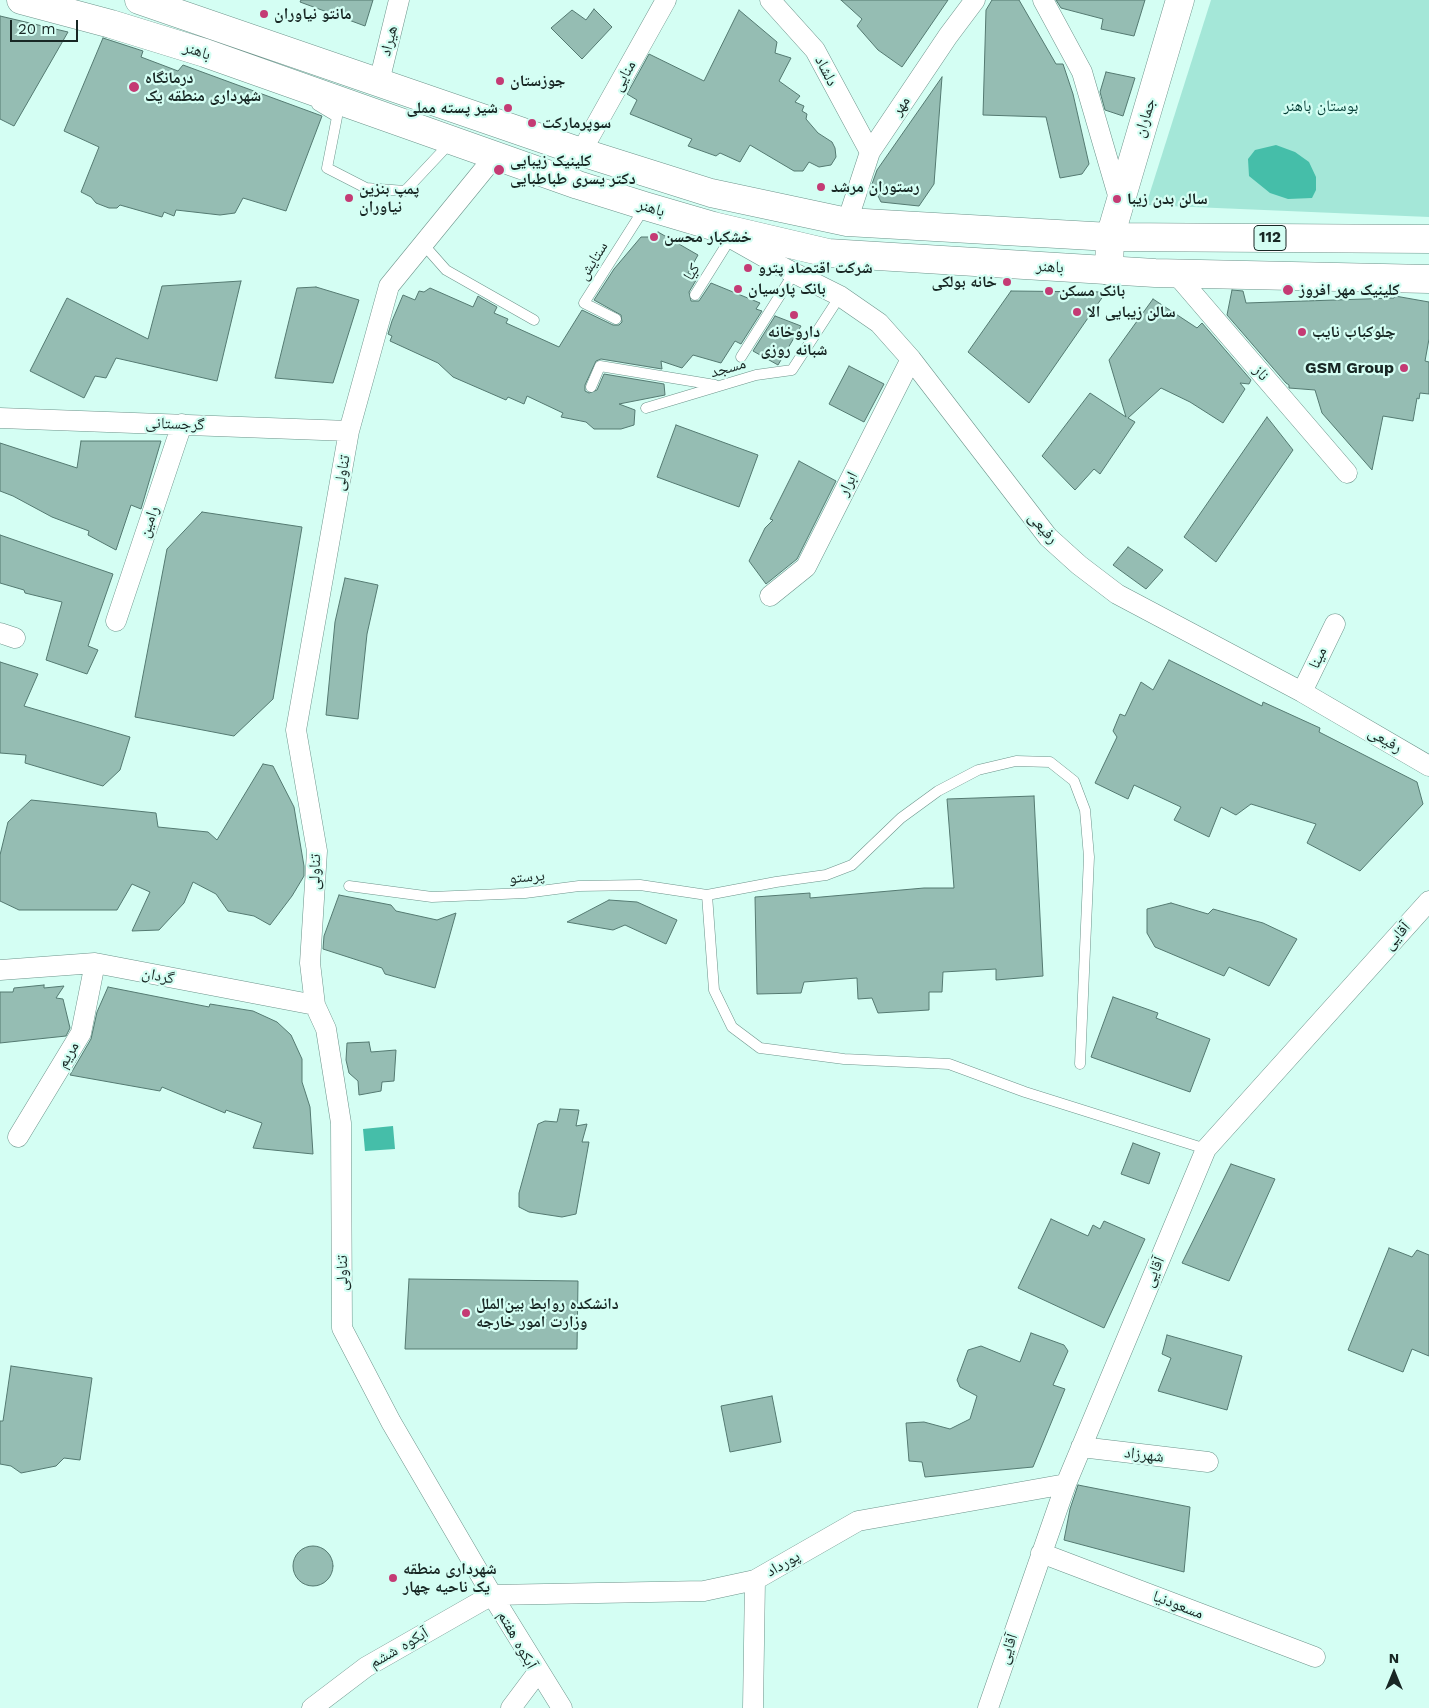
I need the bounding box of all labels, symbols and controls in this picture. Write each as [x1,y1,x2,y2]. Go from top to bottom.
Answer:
place label: مانتو نیاوران [274,4,352,24]
marker: مانتو نیاوران [258,8,270,20]
scale bar [12,10,80,42]
text: 20 m [18,20,56,38]
street label: هیراد [376,24,402,58]
street label: باهنر [181,38,213,64]
street label: دلشاد [810,53,842,89]
street label: منایی [608,57,640,95]
place label: درمانگاه شهرداری منطقه یک [145,68,261,106]
place label: جوزستان [510,71,565,91]
marker: جوزستان [494,75,506,87]
marker: درمانگاه شهرداری منطقه یک [127,80,141,94]
street label: مهر [887,92,915,120]
street label: جماران [1130,96,1160,140]
park label: بوستان باهنر [1284,96,1358,116]
place label: شیر پسته مملی [407,98,498,118]
marker: شیر پسته مملی [502,102,514,114]
place label: سوپرمارکت [542,113,611,133]
marker: سوپرمارکت [526,117,538,129]
place label: کلینیک زیبایی دکتر یسری طباطبایی [510,151,636,189]
marker: کلینیک زیبایی دکتر یسری طباطبایی [492,163,506,177]
place label: رستوران مرشد [831,177,919,197]
place label: پمپ بنزین نیاوران [359,179,419,217]
marker: رستوران مرشد [815,181,827,193]
place label: سالن بدن زیبا [1127,189,1208,209]
marker: پمپ بنزین نیاوران [343,192,355,204]
marker: سالن بدن زیبا [1111,193,1123,205]
street label: باهنر [635,195,667,221]
road number: 112 [1254,226,1286,250]
place label: خشکبار محسن [664,227,752,247]
marker: خشکبار محسن [648,231,660,243]
street label: ستایش [574,238,612,284]
street label: باهنر [1036,256,1064,278]
place label: شركت اقتصاد پترو [758,258,873,278]
street label: کیا [680,260,704,284]
marker: شركت اقتصاد پترو [742,262,754,274]
place label: خانه بولکی [931,272,997,292]
marker: خانه بولکی [1001,276,1013,288]
place label: بانک پارسیان [748,279,826,299]
place label: کلینیک مهر افروز [1299,280,1400,300]
place label: بانک مسکن [1059,281,1125,301]
marker: بانک پارسیان [732,283,744,295]
marker: کلینیک مهر افروز [1281,283,1295,297]
marker: بانک مسکن [1043,285,1055,297]
place label: سالن زیبایی الا [1087,302,1176,322]
marker: سالن زیبایی الا [1071,306,1083,318]
marker: داروخانه شبانه روزی [788,309,800,321]
place label: داروخانه شبانه روزی [760,322,828,360]
place label: چلوکباب نایب [1312,322,1396,342]
marker: چلوکباب نایب [1296,326,1308,338]
street label: مسجد [708,354,748,382]
place label: GSM Group [1305,358,1394,378]
street label: ناز [1249,361,1273,385]
marker: GSM Group [1398,362,1410,374]
street label: گرجستانی [145,413,205,435]
street label: تناولی [329,454,355,492]
street label: ابرار [834,469,862,499]
street label: رامین [135,504,163,540]
street label: رفیعی [1024,508,1062,548]
street label: مینا [1305,644,1331,672]
street label: رفیعی [1364,723,1406,757]
street label: تناولی [305,854,325,890]
street label: پرستو [508,866,546,888]
street label: آقایی [1379,918,1415,954]
street label: گردان [140,963,176,989]
street label: مریم [53,1038,83,1072]
street label: آقایی [1139,1254,1169,1290]
street label: تناولی [332,1255,352,1291]
place label: دانشکده روابط بین‌الملل وزارت امور خارجه [476,1294,619,1332]
marker: دانشکده روابط بین‌الملل وزارت امور خارجه [460,1307,472,1319]
street label: شهرزاد [1123,1443,1165,1467]
street label: پورداد [763,1547,803,1581]
place label: شهرداری منطقه یک ناحیه چهار [403,1559,497,1597]
marker: شهرداری منطقه یک ناحیه چهار [387,1572,399,1584]
street label: مسعودنیا [1150,1587,1206,1623]
street label: آبکوه هفتم [493,1608,541,1672]
street label: آبکوه ششم [366,1624,432,1672]
street label: آقایی [994,1631,1022,1667]
north arrow [1369,1648,1419,1698]
text: N [1389,1650,1399,1666]

